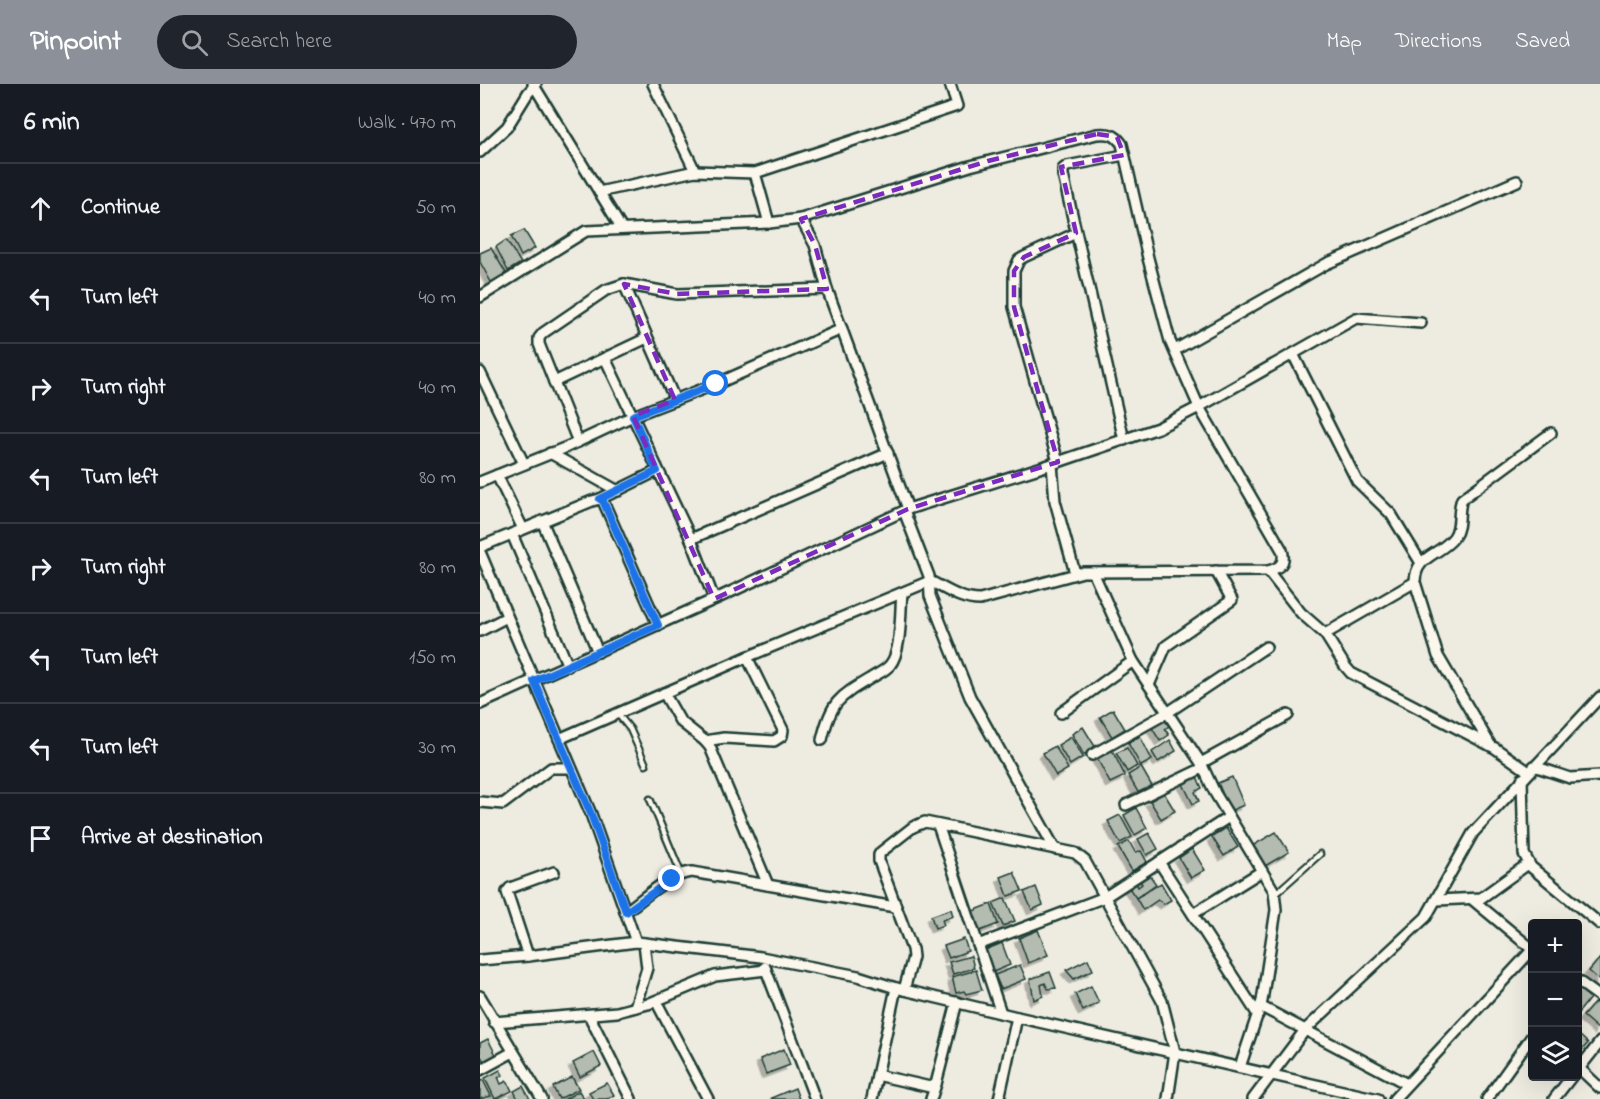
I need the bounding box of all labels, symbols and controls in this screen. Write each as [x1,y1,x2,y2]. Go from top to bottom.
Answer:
search box [157,15,577,69]
text: Pinpoint [30,22,121,63]
icon: search [178,26,211,59]
text: Search here [226,26,332,58]
text: Map [1326,27,1362,57]
text: Directions [1395,27,1482,57]
text: Saved [1515,27,1570,57]
text: 6 min [24,104,80,142]
text: Walk · 470 m [358,109,456,138]
icon: ahead [24,192,57,225]
text: Continue [81,192,160,224]
text: 50 m [415,194,456,223]
icon: left [24,282,57,315]
text: Turn left [81,282,158,314]
text: 40 m [419,284,456,313]
route start [702,370,728,396]
icon: right [24,372,57,405]
text: Turn right [81,372,166,404]
text: 40 m [419,374,456,403]
icon: left [24,462,57,495]
text: Turn left [81,462,158,494]
text: 80 m [419,464,456,493]
icon: right [24,552,57,585]
text: Turn right [81,552,166,584]
text: 80 m [419,554,456,583]
icon: left [24,642,57,675]
text: Turn left [81,642,158,674]
text: 150 m [409,644,456,673]
icon: left [24,732,57,765]
text: Turn left [81,732,158,764]
text: 30 m [419,734,456,763]
icon: arrive [24,822,57,855]
text: Arrive at destination [81,822,263,854]
route end [658,865,684,891]
map controls [1528,919,1582,1081]
button: + [1528,919,1582,973]
button: − [1528,973,1582,1027]
button: layers [1528,1027,1582,1081]

